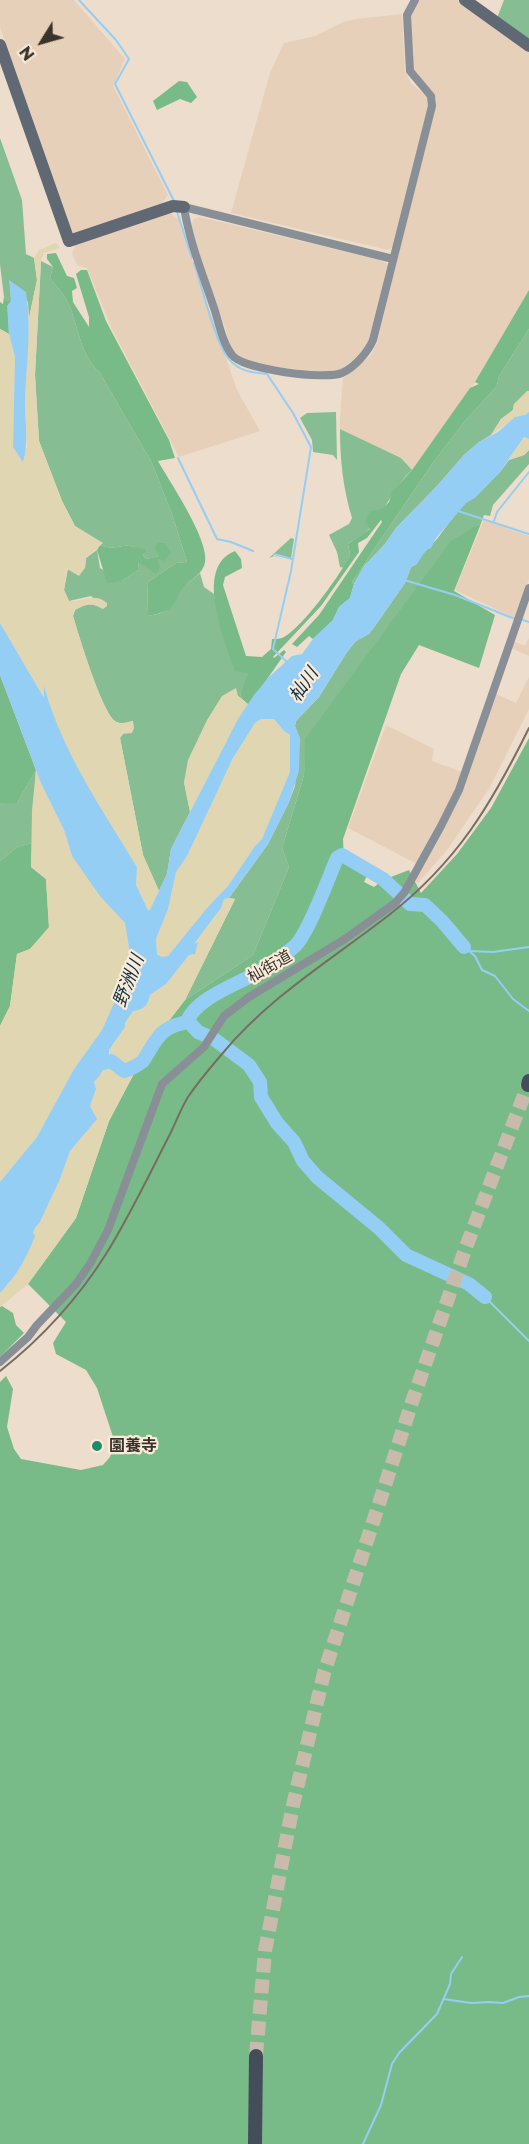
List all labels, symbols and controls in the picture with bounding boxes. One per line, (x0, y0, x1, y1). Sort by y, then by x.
north arrow (12, 12, 72, 72)
text: N (16, 42, 39, 64)
water label: 杣川 (285, 664, 323, 706)
street label: 杣街道 (244, 947, 296, 987)
water label: 野洲川 (109, 952, 149, 1010)
place label: 園養寺 (109, 1436, 157, 1456)
marker: 園養寺 (90, 1439, 104, 1453)

